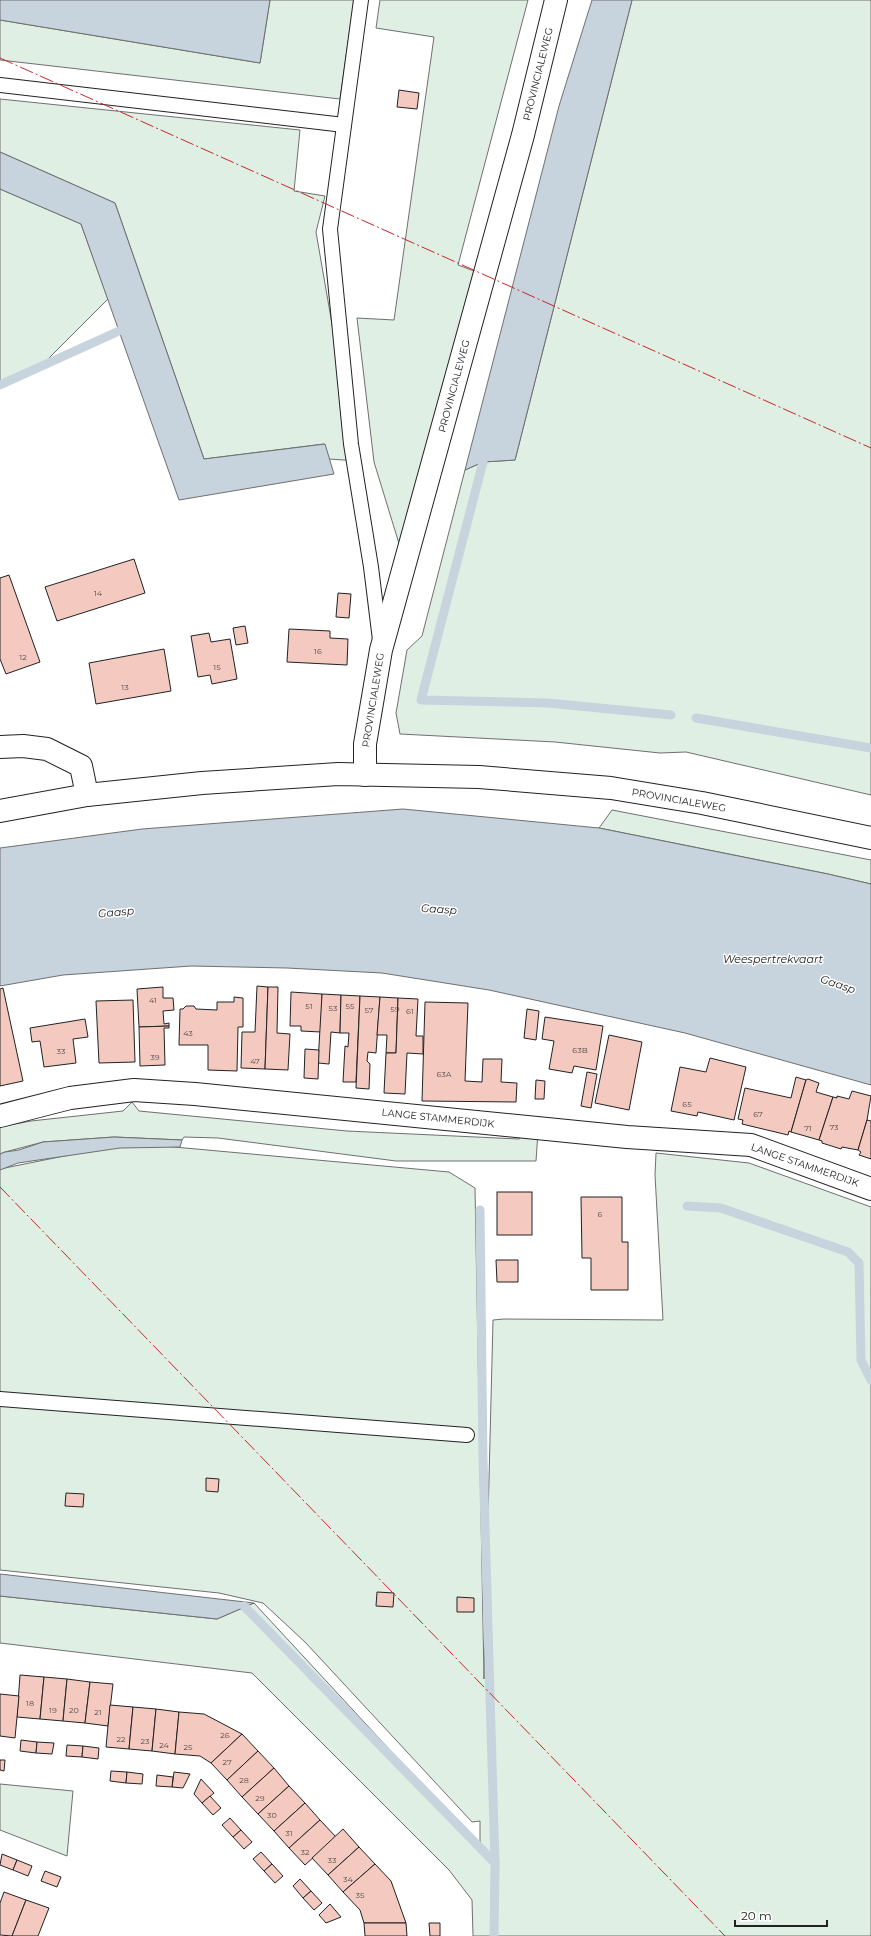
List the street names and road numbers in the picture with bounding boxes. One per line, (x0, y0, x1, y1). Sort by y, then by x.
street label: PROVINCIALEWEG (520, 26, 556, 122)
street label: PROVINCIALEWEG (435, 338, 473, 434)
street label: PROVINCIALEWEG (359, 652, 387, 748)
street label: PROVINCIALEWEG (631, 785, 727, 815)
street label: LANGE STAMMERDIJK (381, 1106, 496, 1130)
street label: LANGE STAMMERDIJK (749, 1140, 861, 1190)

